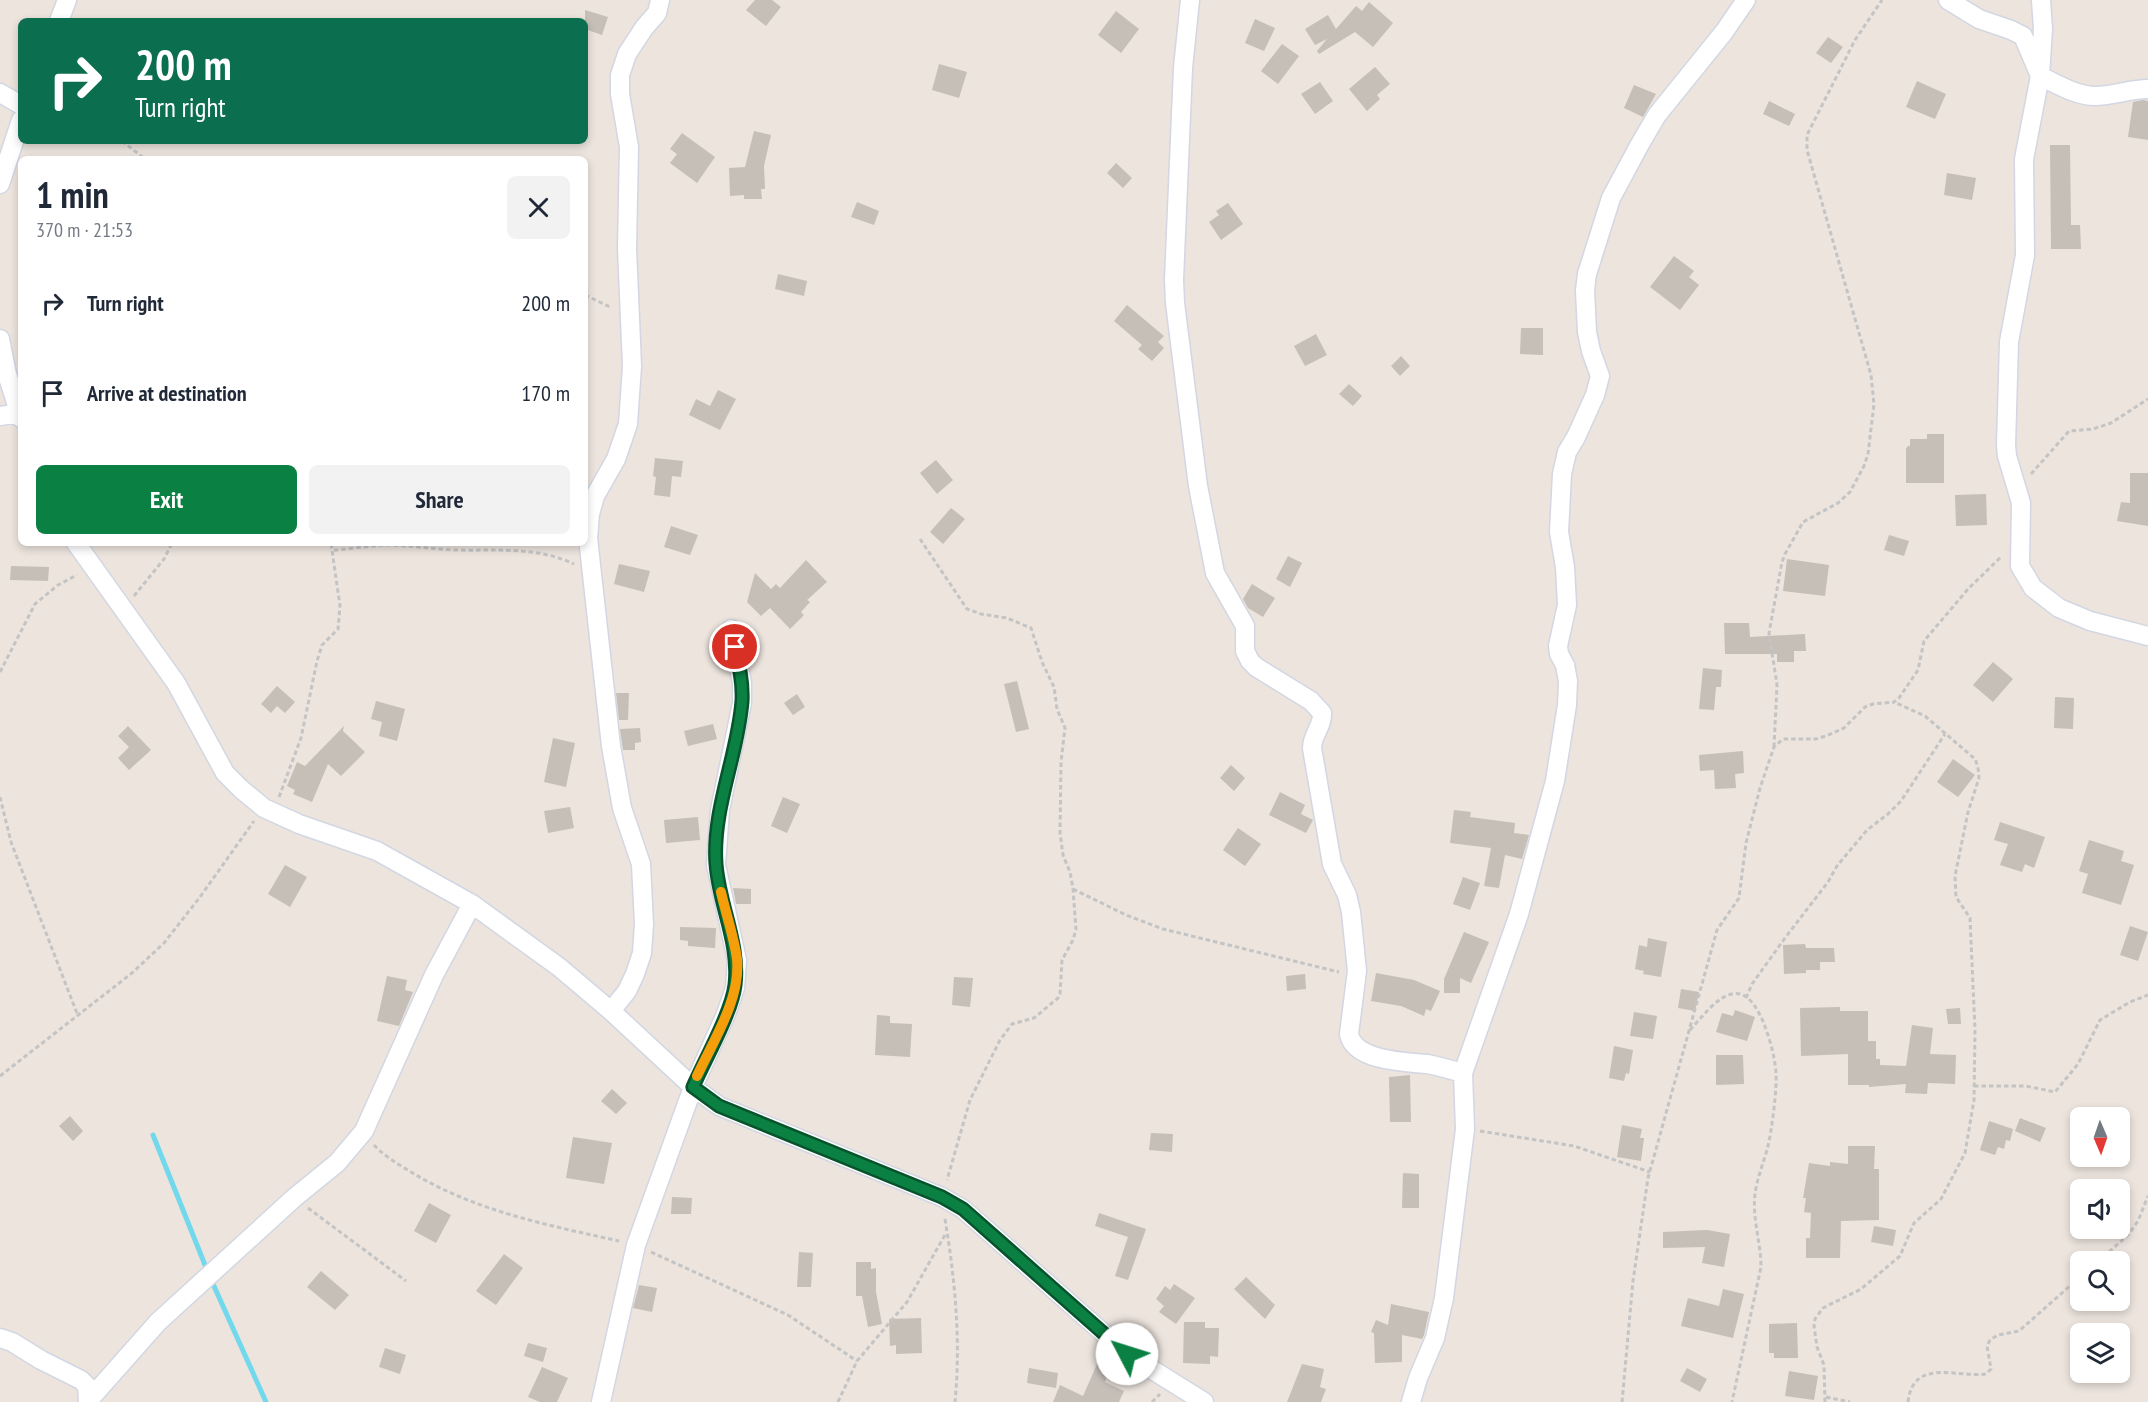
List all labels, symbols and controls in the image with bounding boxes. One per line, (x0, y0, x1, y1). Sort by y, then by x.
text: 200 m (135, 37, 232, 92)
icon: right (36, 42, 114, 120)
text: Turn right (135, 90, 226, 124)
text: 1 min (36, 171, 109, 218)
button: close (507, 176, 570, 239)
text: 370 m · 21:53 (36, 217, 133, 243)
icon: right (36, 287, 69, 320)
text: Turn right (87, 289, 164, 317)
text: 200 m (521, 289, 570, 317)
icon: arrive (36, 377, 69, 410)
text: Arrive at destination (87, 379, 247, 407)
text: 170 m (521, 379, 570, 407)
button: Exit (36, 465, 297, 534)
button: Share (309, 465, 570, 534)
pin (709, 621, 760, 672)
icon: arrive (718, 630, 751, 663)
north arrow (2070, 1107, 2130, 1167)
map controls (2070, 1107, 2130, 1383)
button: sound (2070, 1179, 2130, 1239)
button: search (2070, 1251, 2130, 1311)
position arrow (1095, 1322, 1159, 1386)
button: layers (2070, 1323, 2130, 1383)

